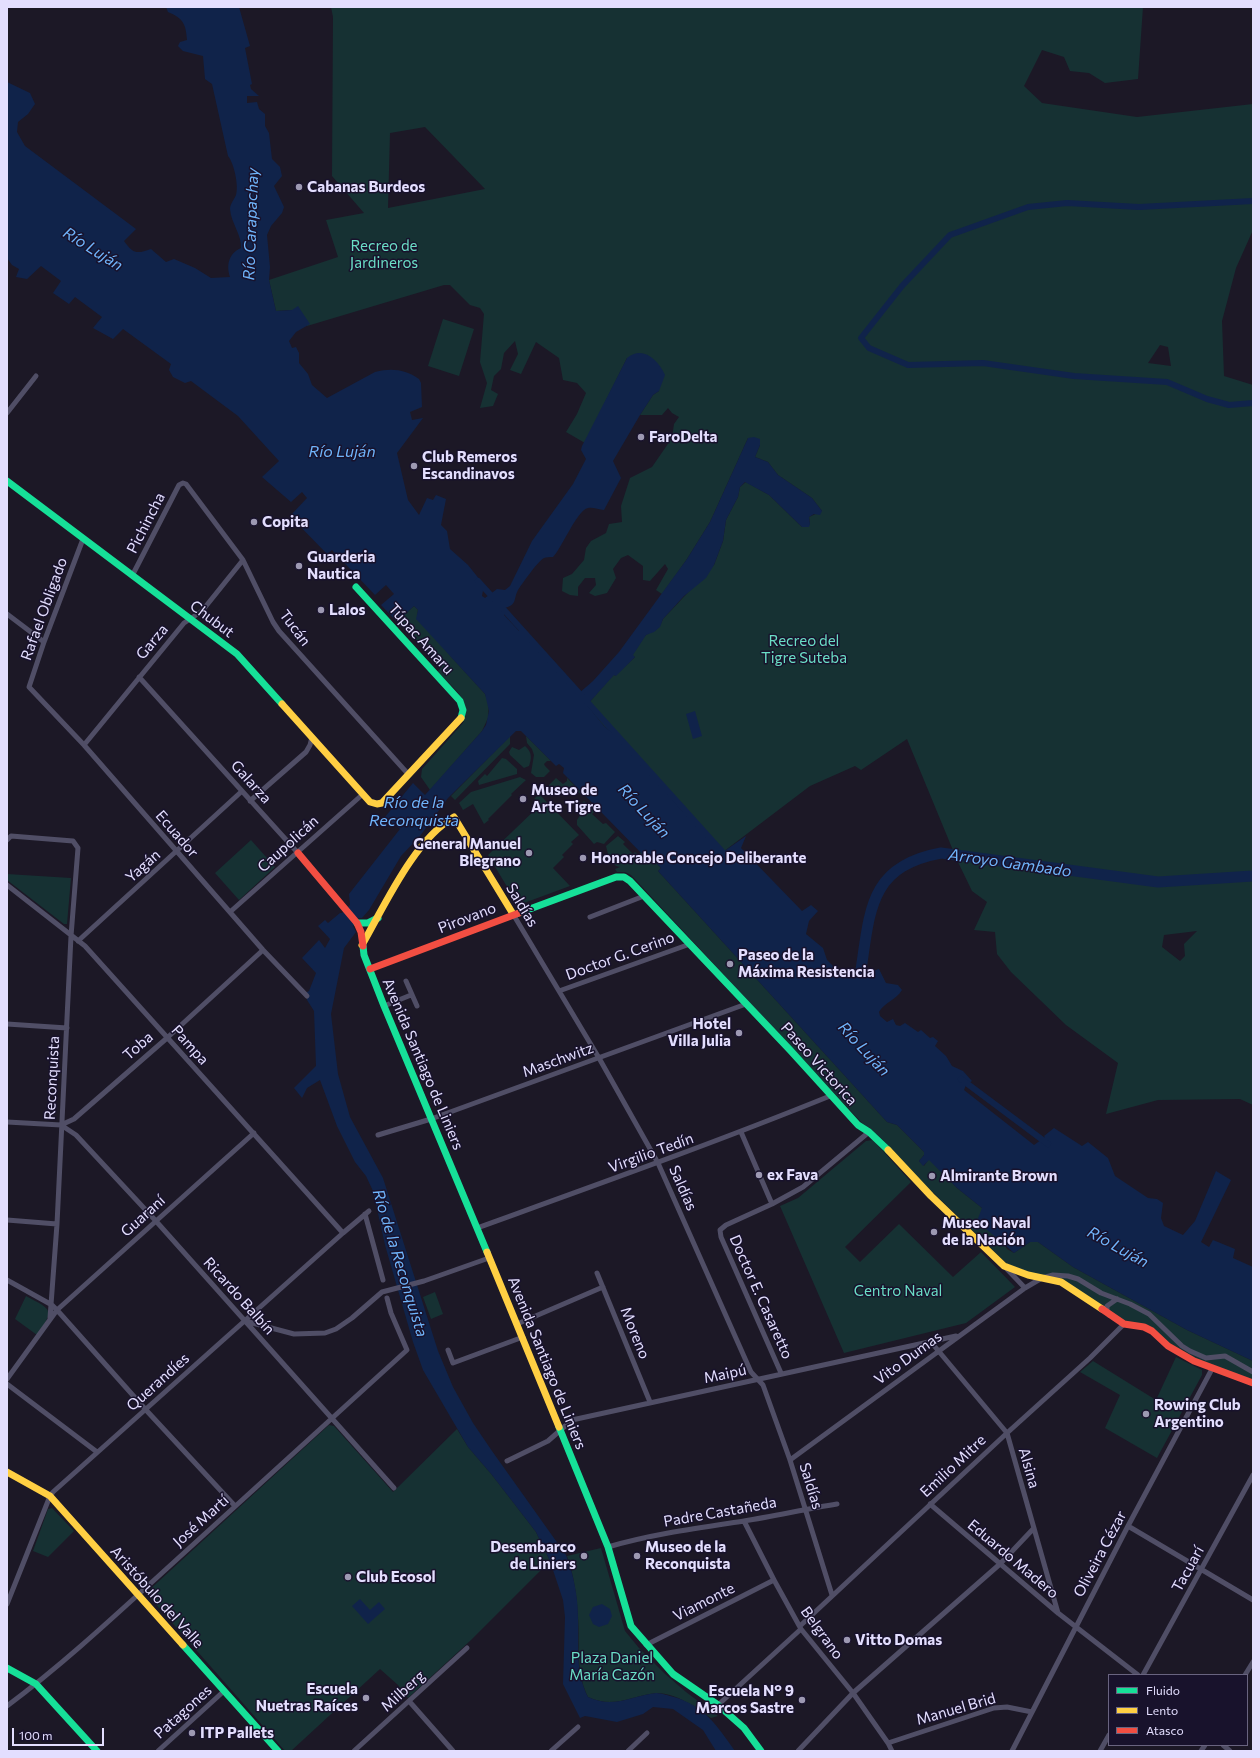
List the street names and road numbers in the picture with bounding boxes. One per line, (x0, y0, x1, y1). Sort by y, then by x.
street label: Pichincha (123, 490, 169, 556)
street label: Rafael Obligado (17, 555, 71, 663)
street label: Chubut (186, 597, 238, 641)
street label: Túpac Amaru (384, 600, 458, 678)
street label: Tucán (276, 606, 314, 650)
street label: Garza (132, 621, 172, 663)
street label: Galarza (227, 757, 275, 807)
street label: Ecuador (152, 807, 202, 861)
street label: Caupolicán (254, 812, 322, 876)
street label: Yagán (122, 846, 164, 886)
street label: Saldías (502, 880, 542, 930)
street label: Pirovano (435, 899, 499, 937)
street label: Doctor G. Cerino (563, 928, 677, 984)
street label: Avenida Santiago de Liniers (379, 975, 467, 1153)
street label: Paseo Victorica (777, 1019, 861, 1109)
street label: Pampa (168, 1021, 212, 1069)
street label: Toba (119, 1028, 157, 1064)
street label: Reconquista (41, 1035, 63, 1121)
street label: Maschwitz (520, 1039, 596, 1081)
street label: Virgilio Tedín (606, 1129, 696, 1177)
street label: Saldías (665, 1163, 701, 1213)
street label: Guaraní (117, 1191, 169, 1241)
street label: Doctor E. Casaretto (726, 1232, 796, 1362)
street label: Ricardo Balbín (200, 1254, 278, 1338)
street label: Avenida Santiago de Liniers (504, 1274, 590, 1452)
street label: Moreno (616, 1304, 654, 1362)
street label: Vito Dumas (871, 1327, 945, 1389)
street label: Querandíes (123, 1349, 193, 1415)
street label: Maipú (702, 1361, 748, 1387)
street label: Emilio Mitre (916, 1431, 990, 1501)
street label: Alsina (1015, 1446, 1043, 1490)
street label: Saldías (795, 1461, 827, 1511)
street label: José Martí (169, 1491, 233, 1551)
street label: Padre Castañeda (662, 1493, 778, 1531)
street label: Oliveira Cézar (1070, 1508, 1130, 1600)
street label: Eduardo Madero (964, 1516, 1062, 1602)
street label: Aristóbulo del Valle (106, 1542, 208, 1652)
street label: Tacuarí (1168, 1543, 1208, 1595)
street label: Viamonte (670, 1579, 738, 1625)
street label: Belgrano (797, 1603, 847, 1663)
street label: Milberg (377, 1667, 429, 1715)
street label: Patagones (150, 1681, 216, 1743)
street label: Manuel Brid (914, 1689, 998, 1729)

